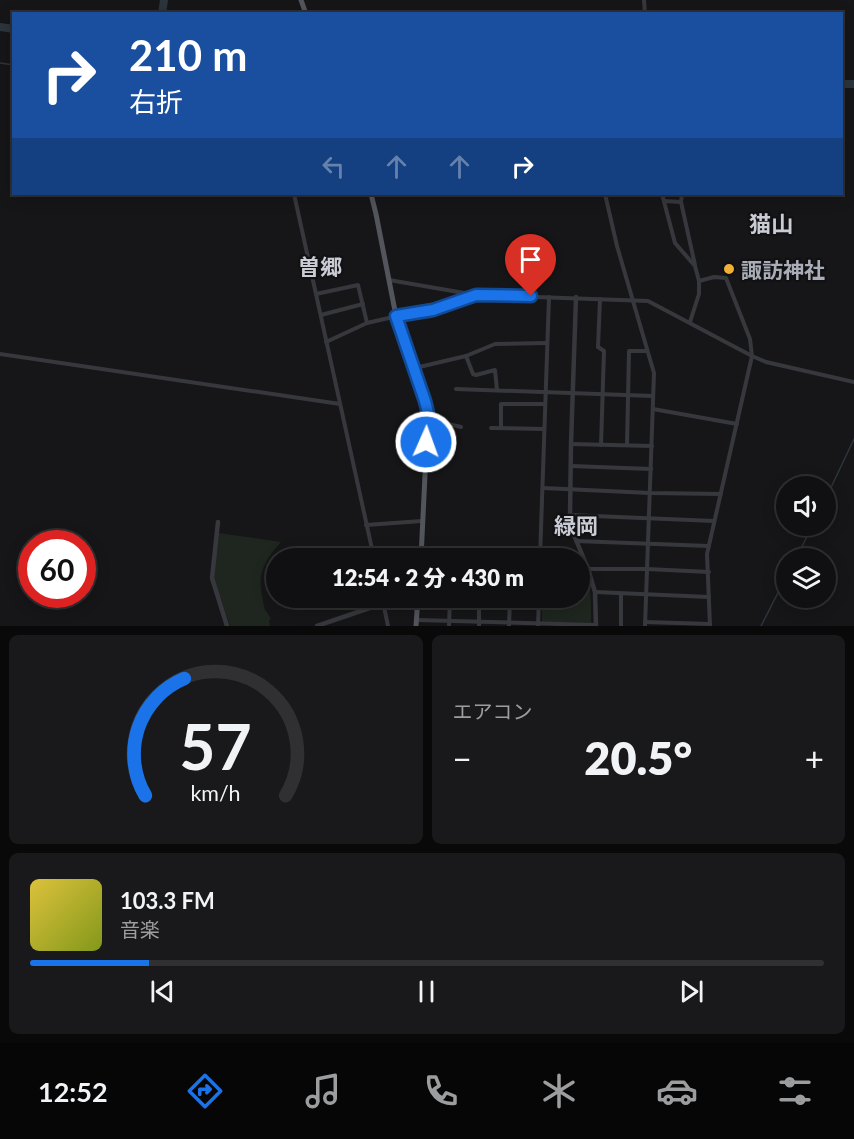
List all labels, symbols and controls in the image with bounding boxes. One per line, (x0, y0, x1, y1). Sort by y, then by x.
text: 210 m (129, 30, 247, 80)
icon: right (30, 36, 108, 114)
text: 右折 (129, 85, 183, 118)
icon: left (317, 150, 350, 183)
icon: ahead (380, 150, 413, 183)
icon: ahead (443, 150, 476, 183)
icon: right (506, 150, 539, 183)
district label: 猫山 (749, 210, 793, 237)
pin (505, 234, 556, 296)
icon: arrive (514, 243, 547, 276)
district label: 曽郷 (298, 253, 342, 280)
place label: 諏訪神社 (741, 257, 825, 282)
marker: 諏訪神社 (722, 262, 736, 276)
position arrow (394, 410, 458, 474)
map controls (776, 476, 836, 608)
button: sound (776, 476, 836, 536)
district label: 緑岡 (554, 512, 598, 539)
speed limit sign: 60 (18, 530, 96, 608)
button: layers (776, 548, 836, 608)
text: 12:54 · 2 分 · 430 m (332, 564, 524, 591)
text: エアコン (453, 699, 533, 723)
text: 57 (180, 708, 252, 783)
text: 20.5° (584, 731, 692, 785)
text: − (453, 738, 472, 778)
text: + (805, 738, 824, 778)
text: km/h (191, 781, 241, 807)
text: 103.3 FM (120, 887, 215, 914)
text: 音楽 (120, 917, 160, 941)
icon: previous (146, 975, 179, 1008)
icon: pause (410, 975, 443, 1008)
icon: next (675, 975, 708, 1008)
icon: directions (184, 1070, 226, 1112)
icon: music (302, 1070, 344, 1112)
icon: phone (420, 1070, 462, 1112)
icon: climate (538, 1070, 580, 1112)
icon: car (656, 1070, 698, 1112)
icon: filters (774, 1070, 816, 1112)
text: 12:52 (38, 1075, 108, 1108)

